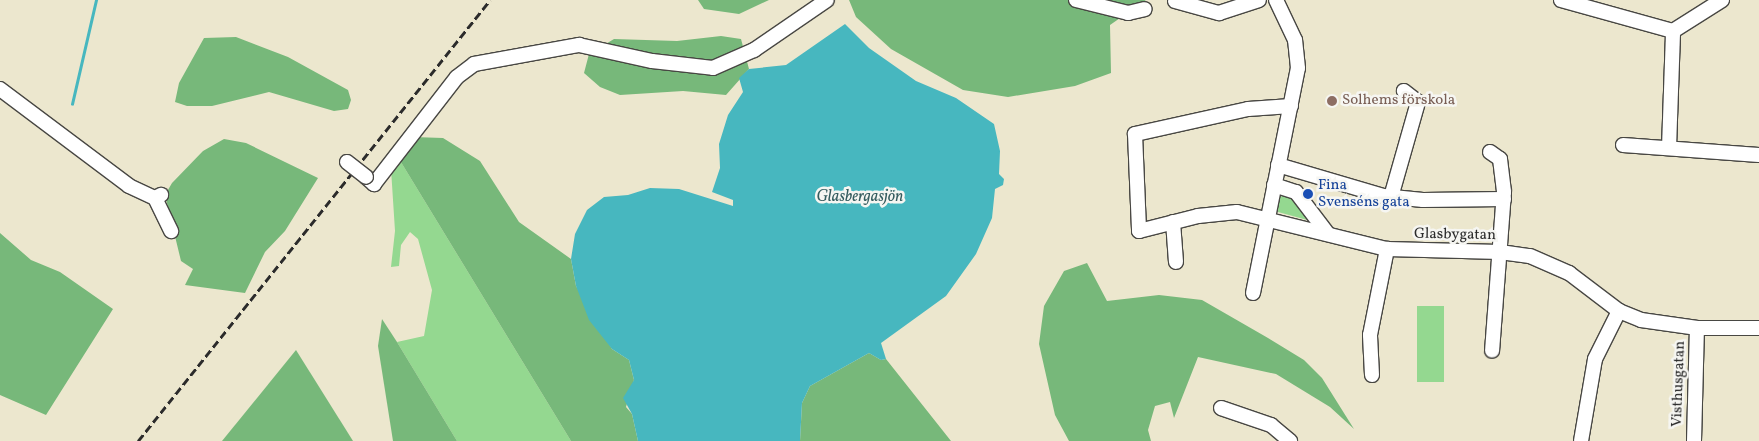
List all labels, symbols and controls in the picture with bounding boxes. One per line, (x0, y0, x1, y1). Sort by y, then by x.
place label: Solhems förskola (1342, 92, 1455, 110)
marker: Solhems förskola (1326, 95, 1338, 107)
place label: Fina Svenséns gata (1318, 176, 1410, 211)
water label: Glasbergasjön (817, 187, 903, 207)
marker: Fina Svenséns gata (1302, 188, 1314, 200)
street label: Glasbygatan (1414, 225, 1496, 245)
street label: Visthusgatan (1669, 341, 1689, 427)

